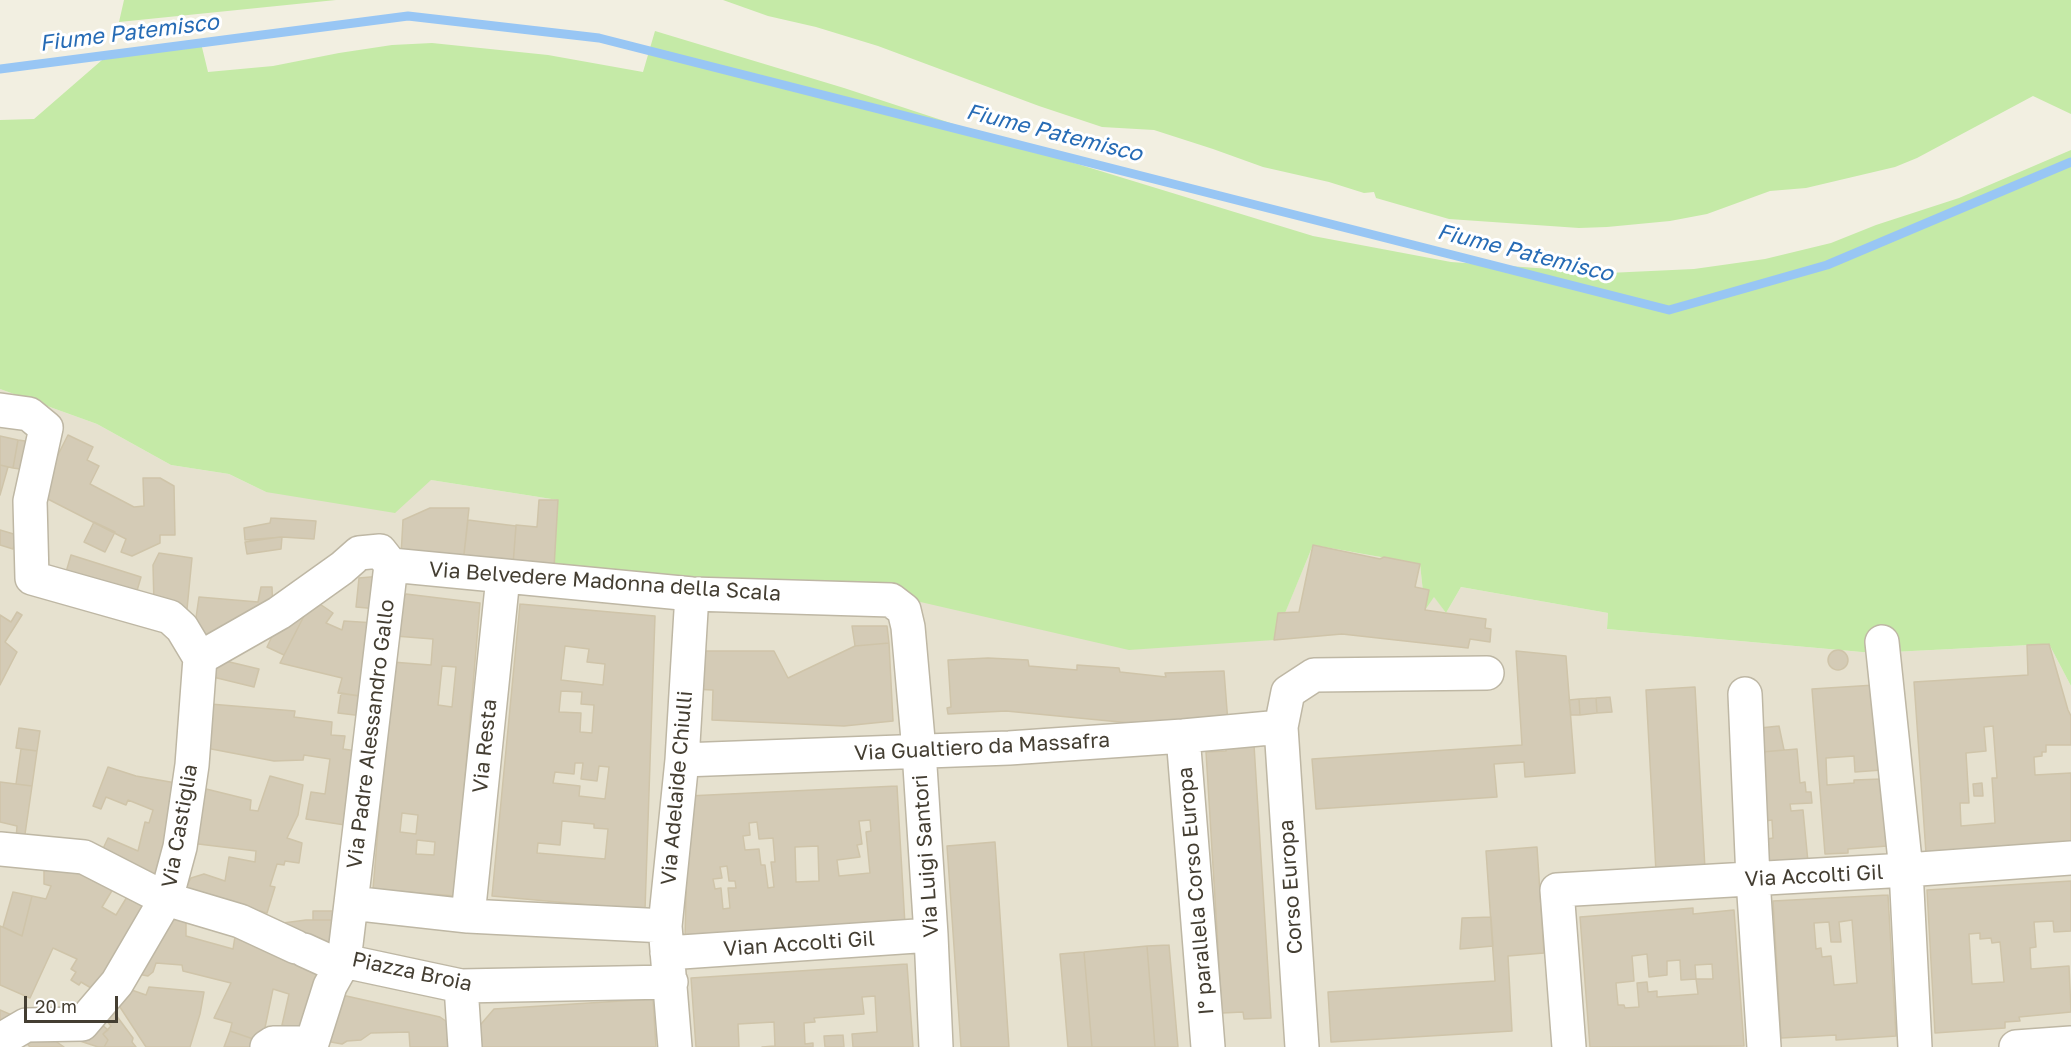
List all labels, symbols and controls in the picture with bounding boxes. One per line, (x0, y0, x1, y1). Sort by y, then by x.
water label: Fiume Patemisco (38, 9, 220, 57)
water label: Fiume Patemisco (963, 98, 1145, 168)
water label: Fiume Patemisco (1434, 218, 1616, 288)
street label: Via Belvedere Madonna della Scala (428, 557, 782, 607)
street label: Via Padre Alessandro Gallo (342, 598, 400, 870)
street label: Via Adelaide Chiulli (656, 690, 698, 886)
street label: Via Resta (468, 698, 502, 794)
street label: Via Gualtiero da Massafra (853, 728, 1111, 766)
street label: Via Castiglia (157, 762, 203, 890)
street label: I° parallela Corso Europa (1173, 766, 1219, 1016)
street label: Via Luigi Santori (908, 774, 944, 938)
street label: Corso Europa (1274, 819, 1308, 955)
street label: Via Accolti Gil (1744, 860, 1884, 892)
street label: Vian Accolti Gil (722, 926, 876, 962)
street label: Piazza Broia (350, 947, 474, 997)
scale bar (27, 984, 122, 1022)
text: 20 m (35, 995, 77, 1017)

